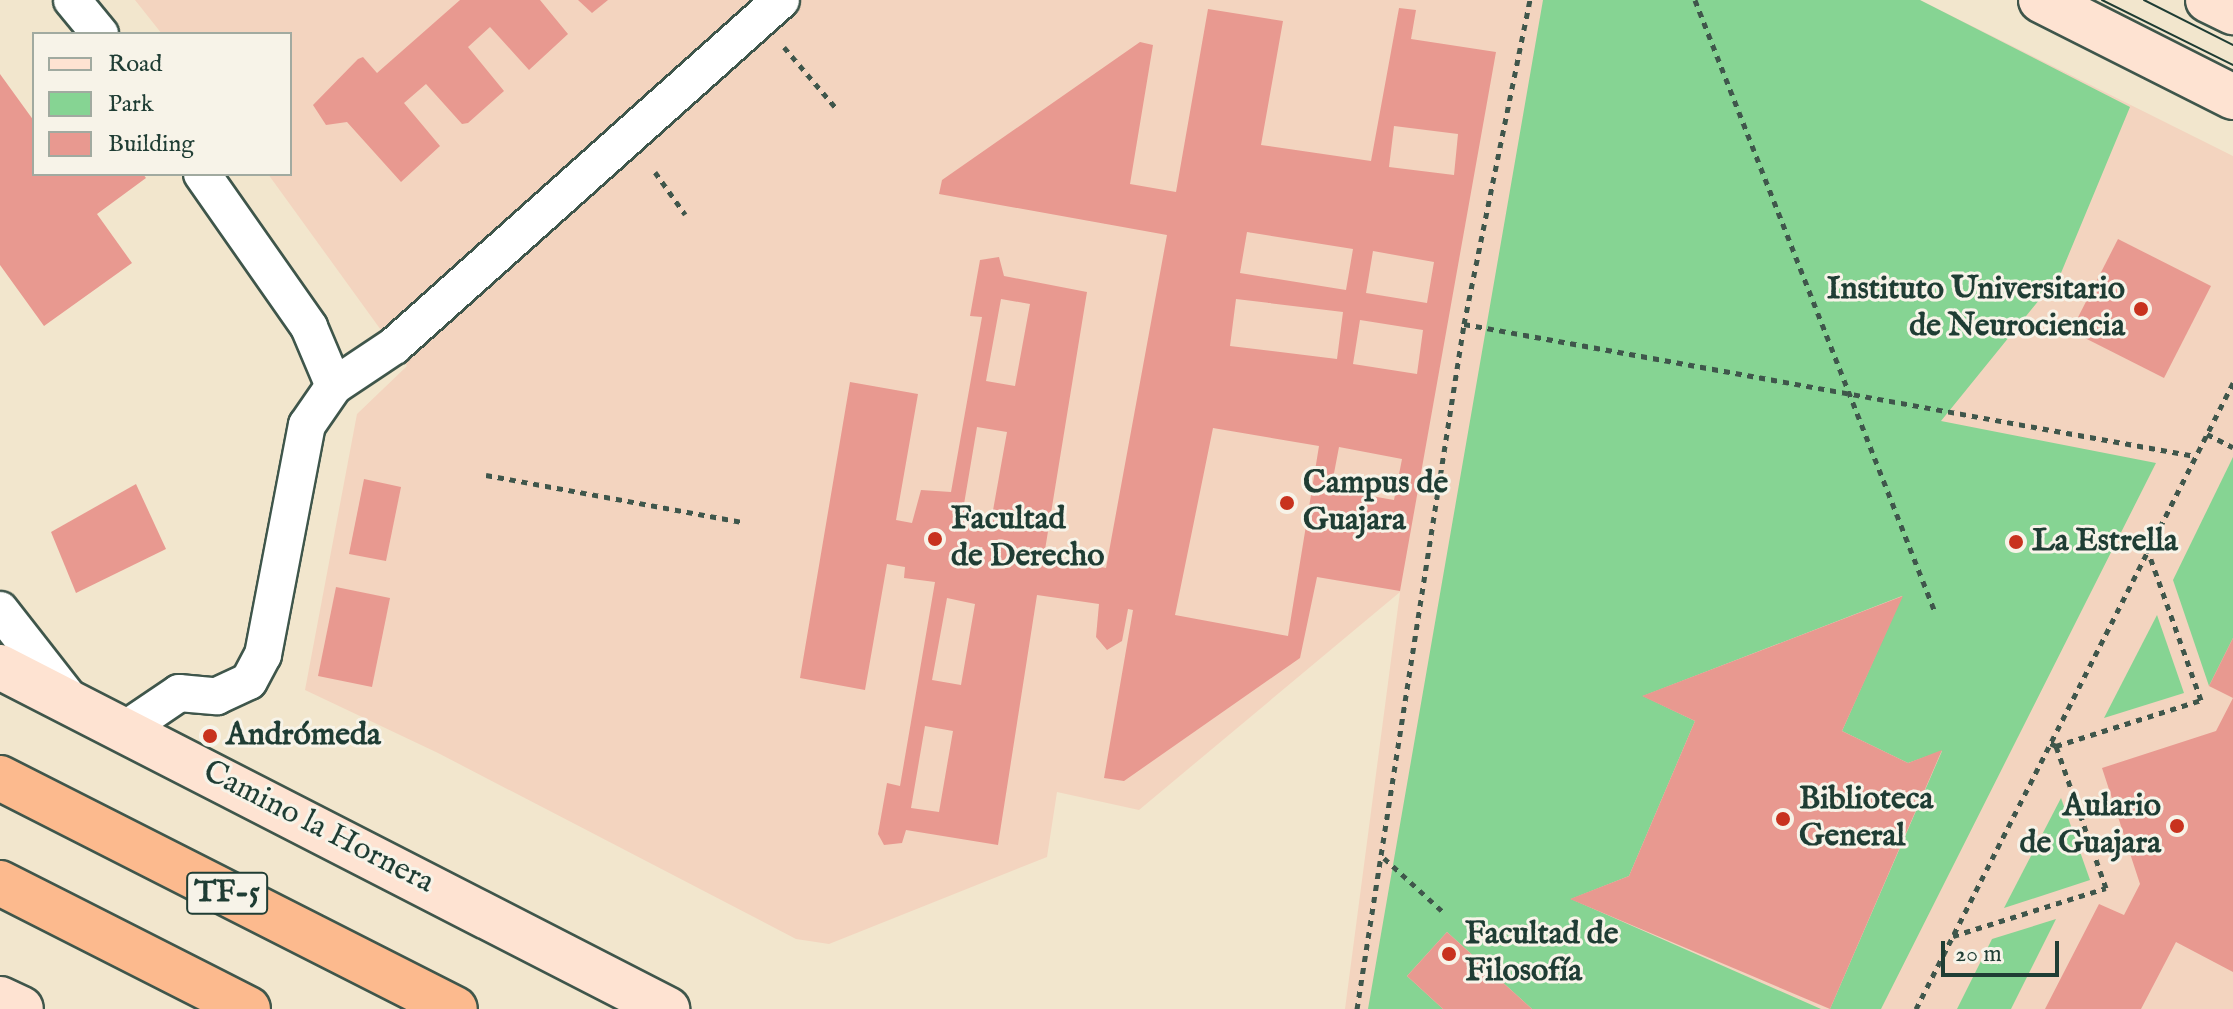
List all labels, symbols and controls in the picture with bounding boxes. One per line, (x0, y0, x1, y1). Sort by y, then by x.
legend (32, 32, 292, 176)
text: Road (108, 49, 162, 80)
text: Park (108, 89, 154, 120)
text: Building (108, 129, 194, 160)
place label: Instituto Universitario de Neurociencia (1827, 272, 2125, 347)
marker: Instituto Universitario de Neurociencia (2132, 300, 2150, 318)
place label: Campus de Guajara (1303, 466, 1448, 541)
marker: Campus de Guajara (1278, 494, 1296, 512)
place label: Facultad de Derecho (951, 502, 1104, 577)
place label: La Estrella (2032, 523, 2178, 561)
marker: Facultad de Derecho (926, 530, 944, 548)
marker: La Estrella (2007, 533, 2025, 551)
place label: Andrómeda (226, 717, 381, 755)
marker: Andrómeda (201, 727, 219, 745)
street label: Camino la Hornera (196, 753, 440, 903)
place label: Biblioteca General (1799, 782, 1933, 857)
place label: Aulario de Guajara (2019, 789, 2161, 864)
marker: Biblioteca General (1774, 810, 1792, 828)
marker: Aulario de Guajara (2168, 817, 2186, 835)
road number: TF-5 (185, 867, 269, 919)
place label: Facultad de Filosofía (1465, 917, 1618, 992)
scale bar (1945, 925, 2063, 975)
text: 20 m (1955, 939, 2002, 970)
marker: Facultad de Filosofía (1440, 945, 1458, 963)

